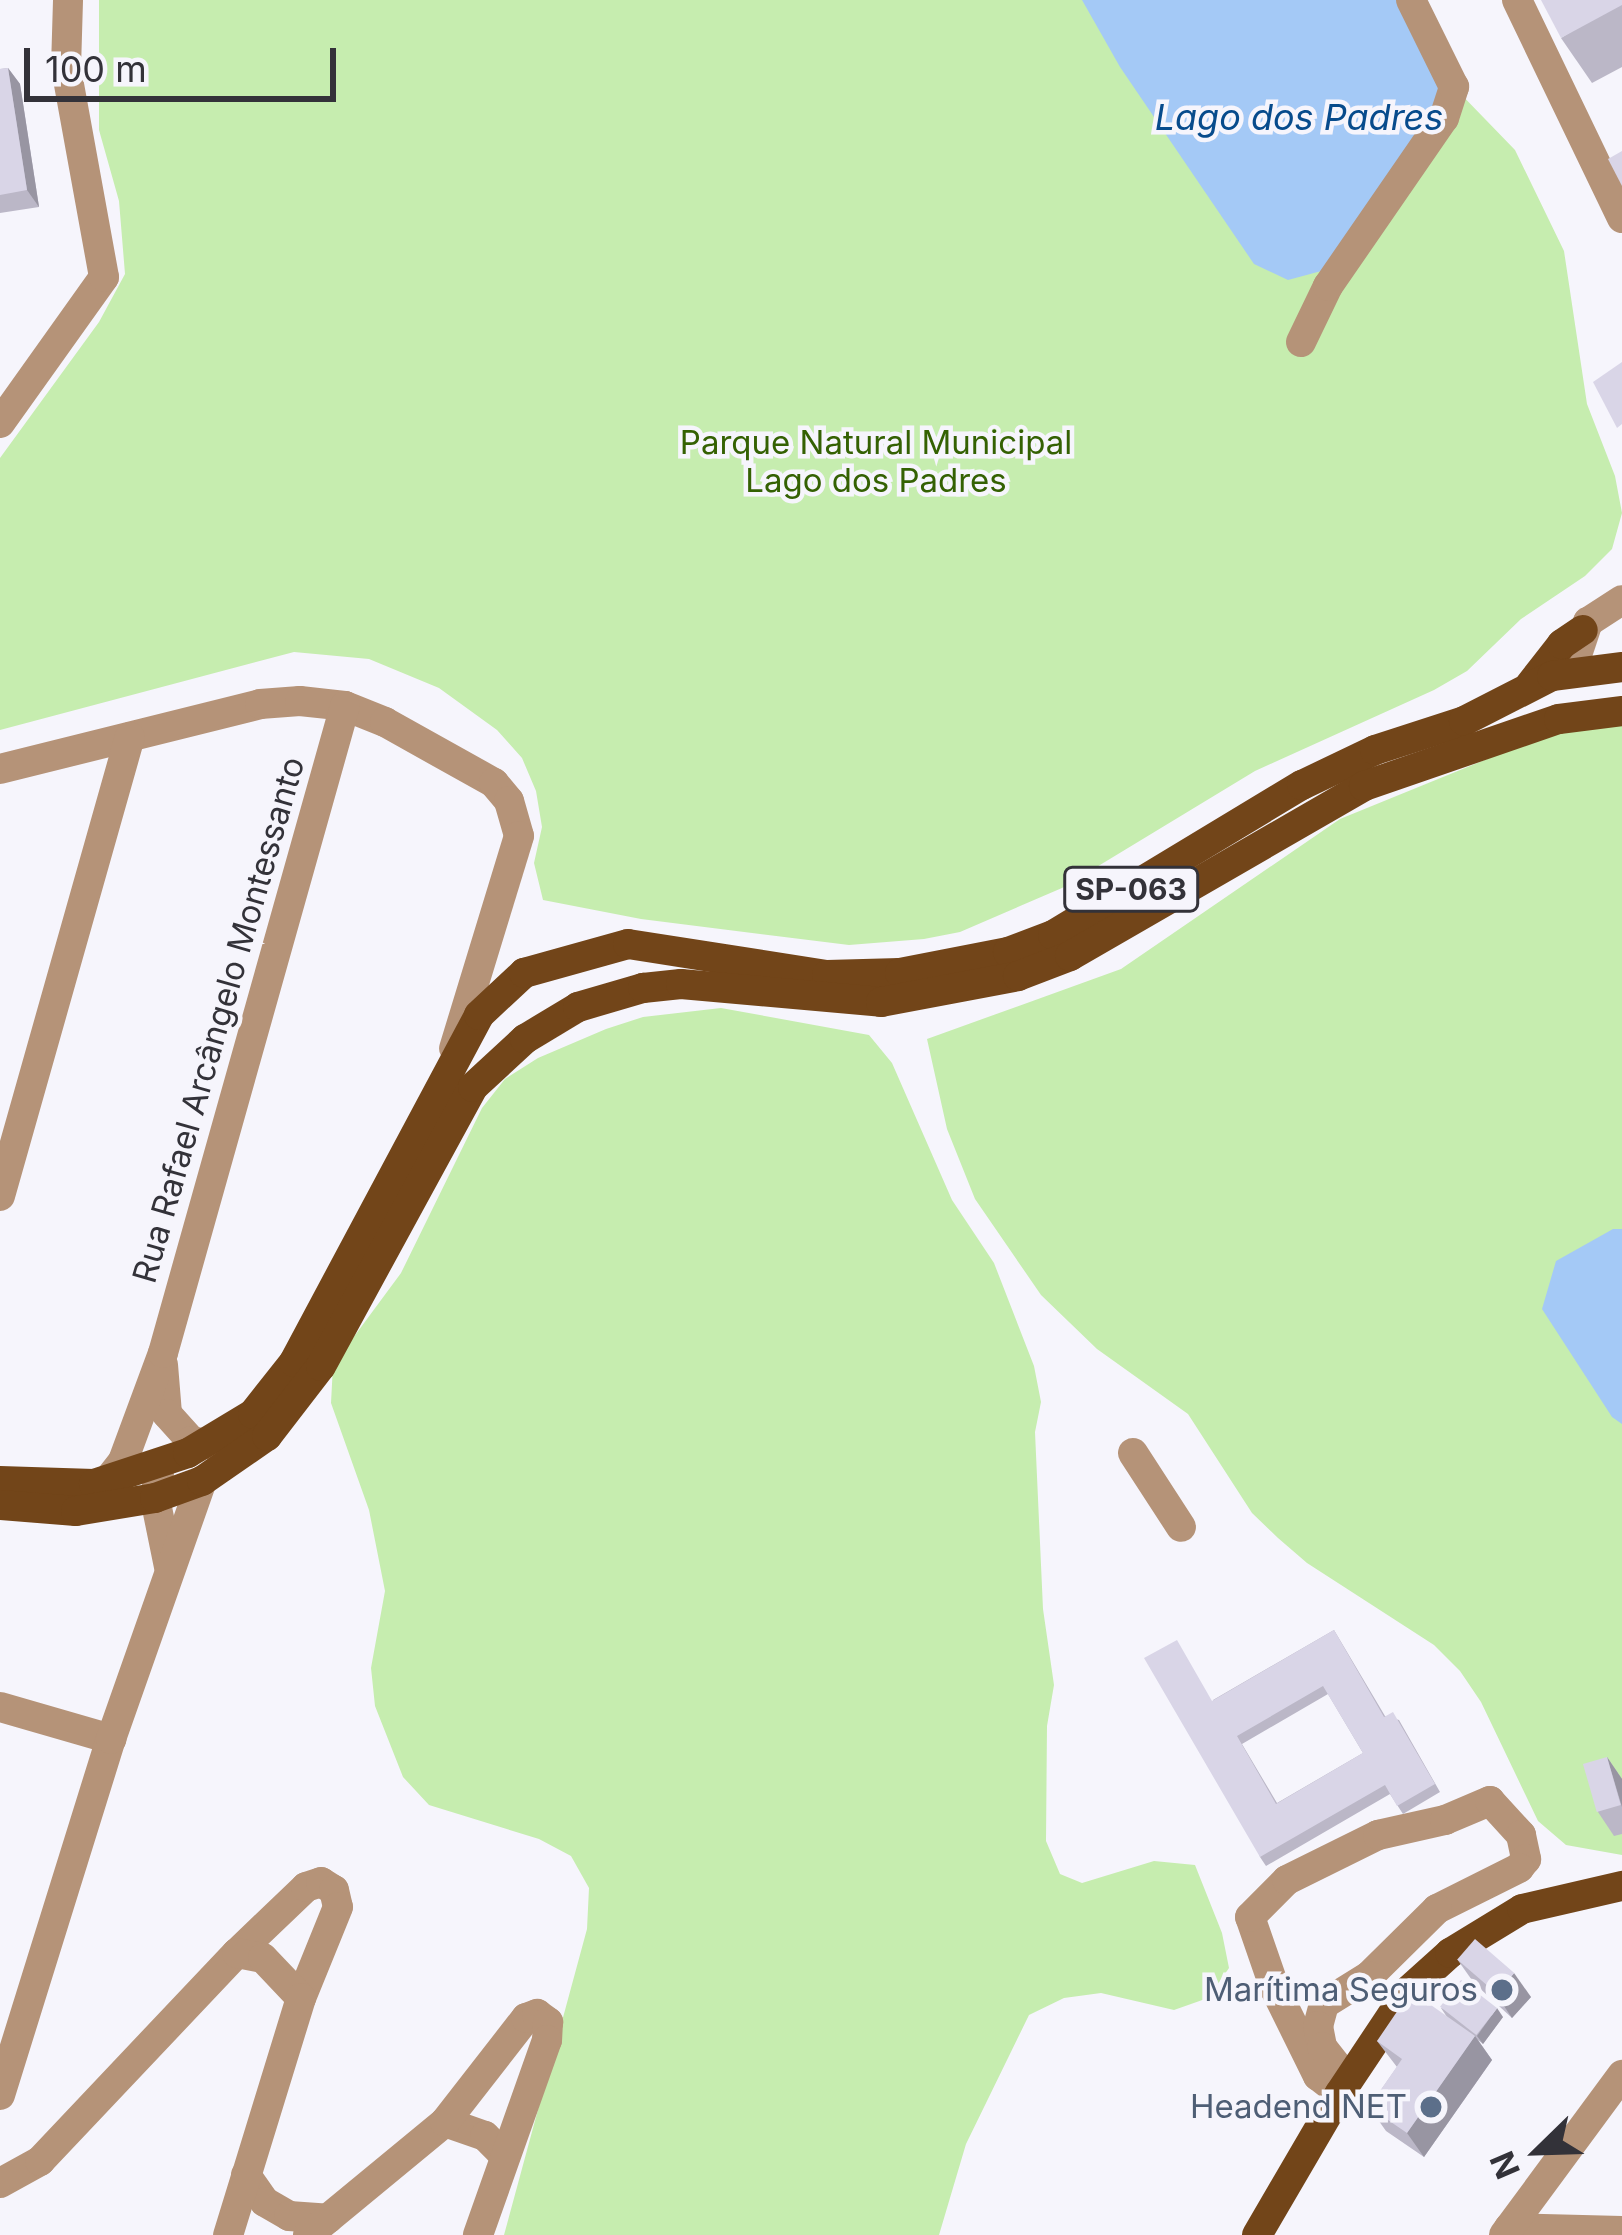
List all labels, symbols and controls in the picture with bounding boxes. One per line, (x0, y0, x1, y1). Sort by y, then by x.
scale bar (30, 24, 342, 98)
text: 100 m (45, 47, 147, 91)
water label: Lago dos Padres (1155, 96, 1443, 140)
park label: Parque Natural Municipal Lago dos Padres (680, 423, 1072, 501)
street label: Rua Rafael Arcângelo Montessanto (125, 752, 313, 1288)
road number: SP-063 (1062, 865, 1200, 913)
place label: Marítima Seguros (1204, 1970, 1478, 2010)
marker: Marítima Seguros (1489, 1977, 1515, 2003)
place label: Headend NET (1190, 2087, 1407, 2127)
north arrow (1478, 2091, 1598, 2211)
marker: Headend NET (1418, 2094, 1444, 2120)
text: N (1482, 2146, 1528, 2184)

